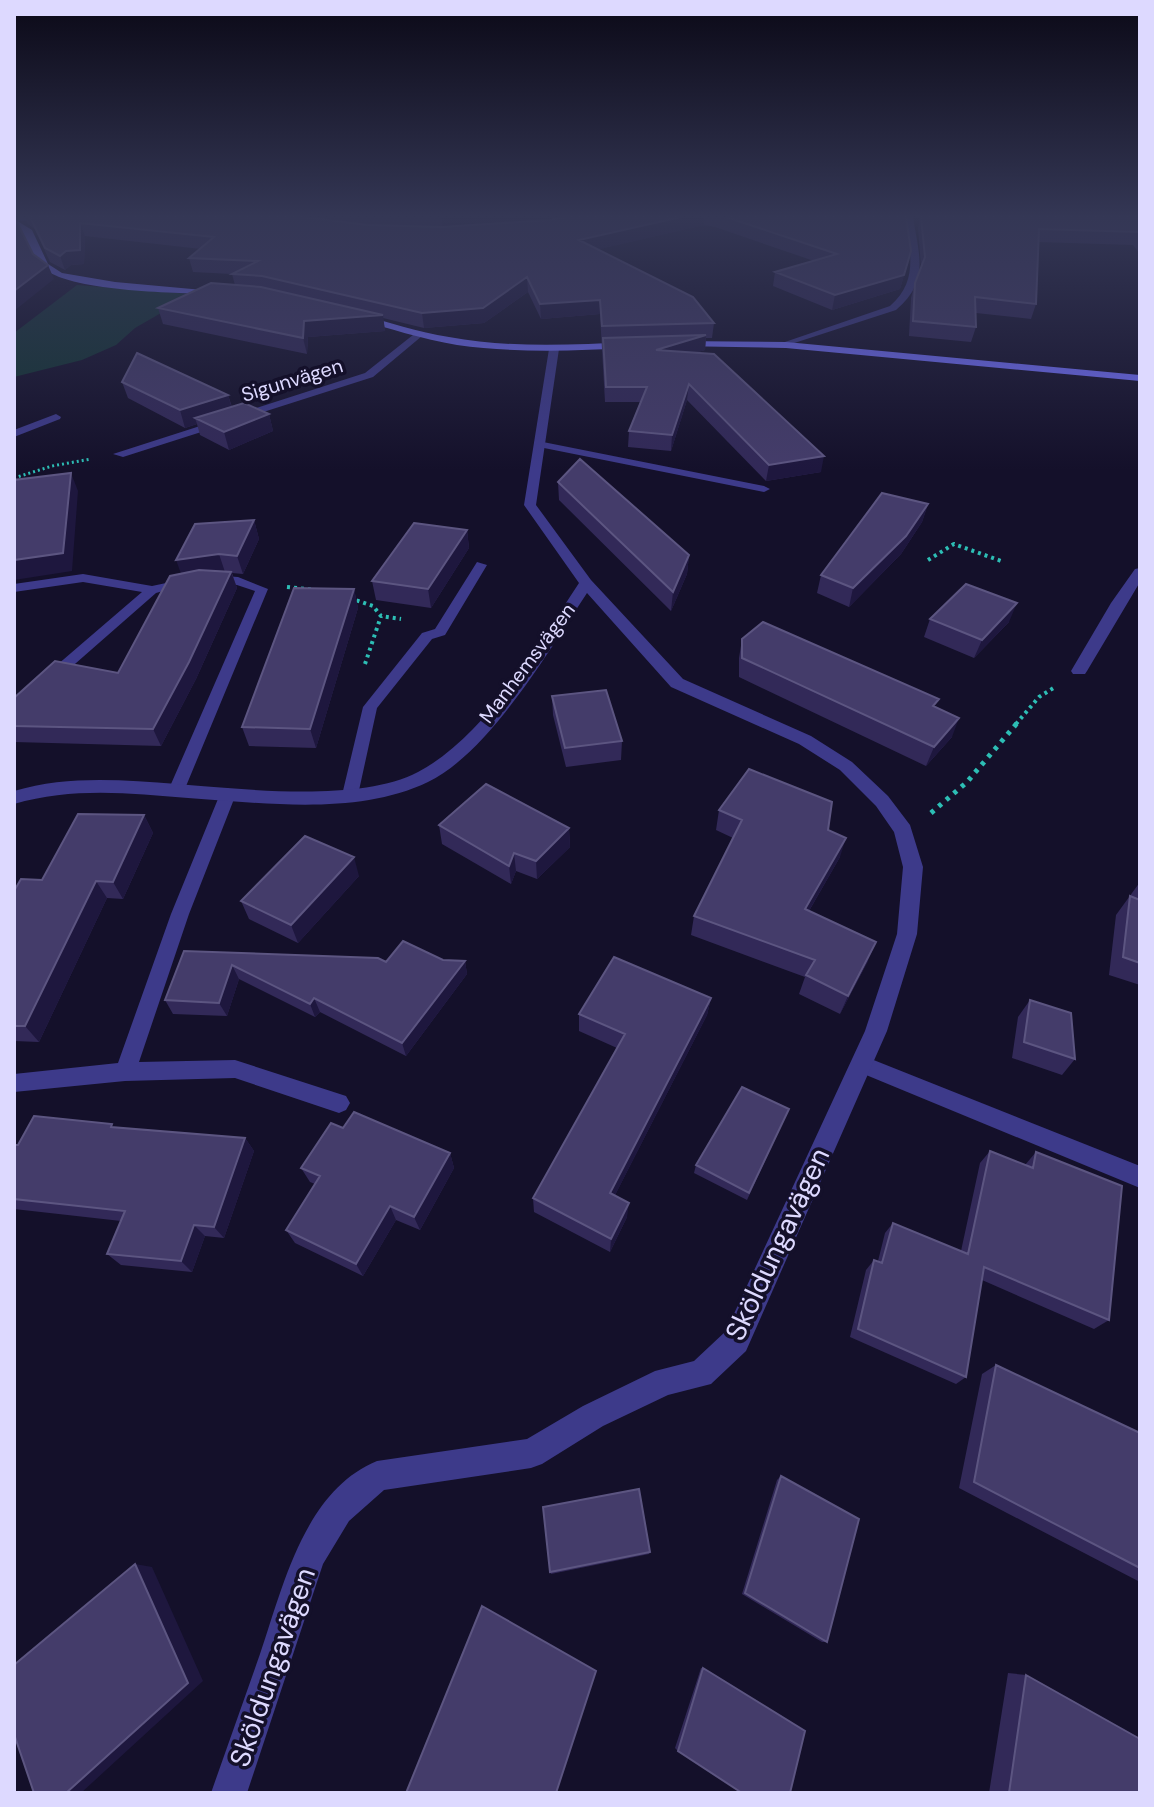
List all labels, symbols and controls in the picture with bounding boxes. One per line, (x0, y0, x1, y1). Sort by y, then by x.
street label: Sigunvägen (238, 352, 346, 408)
street label: Manhemsvägen (473, 598, 581, 728)
street label: Sköldungavägen (717, 1142, 838, 1347)
street label: Sköldungavägen (221, 1563, 324, 1772)

